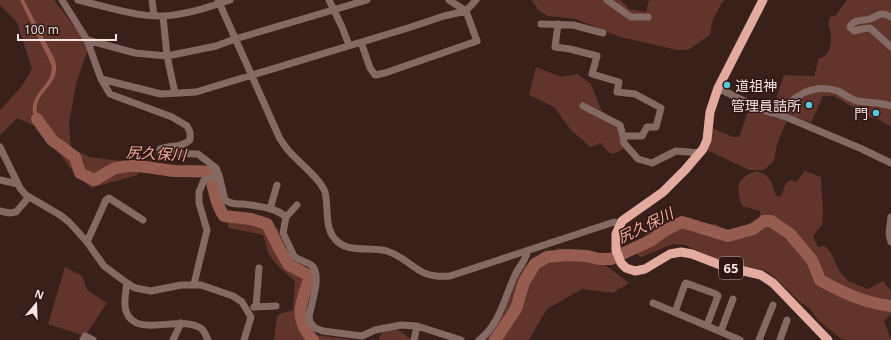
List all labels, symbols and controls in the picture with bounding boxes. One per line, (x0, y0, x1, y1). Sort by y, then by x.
scale bar (18, 16, 116, 42)
text: 100 m (24, 21, 59, 38)
place label: 道祖神 (735, 76, 777, 95)
marker: 道祖神 (722, 80, 732, 90)
place label: 管理員詰所 (731, 96, 801, 115)
marker: 管理員詰所 (804, 100, 814, 110)
place label: 門 (854, 104, 868, 123)
marker: 門 (871, 108, 881, 118)
water label: 尻久保川 (126, 141, 188, 165)
water label: 尻久保川 (614, 202, 678, 247)
road number: 65 (719, 257, 743, 279)
north arrow (16, 284, 56, 324)
text: N (33, 286, 46, 303)

